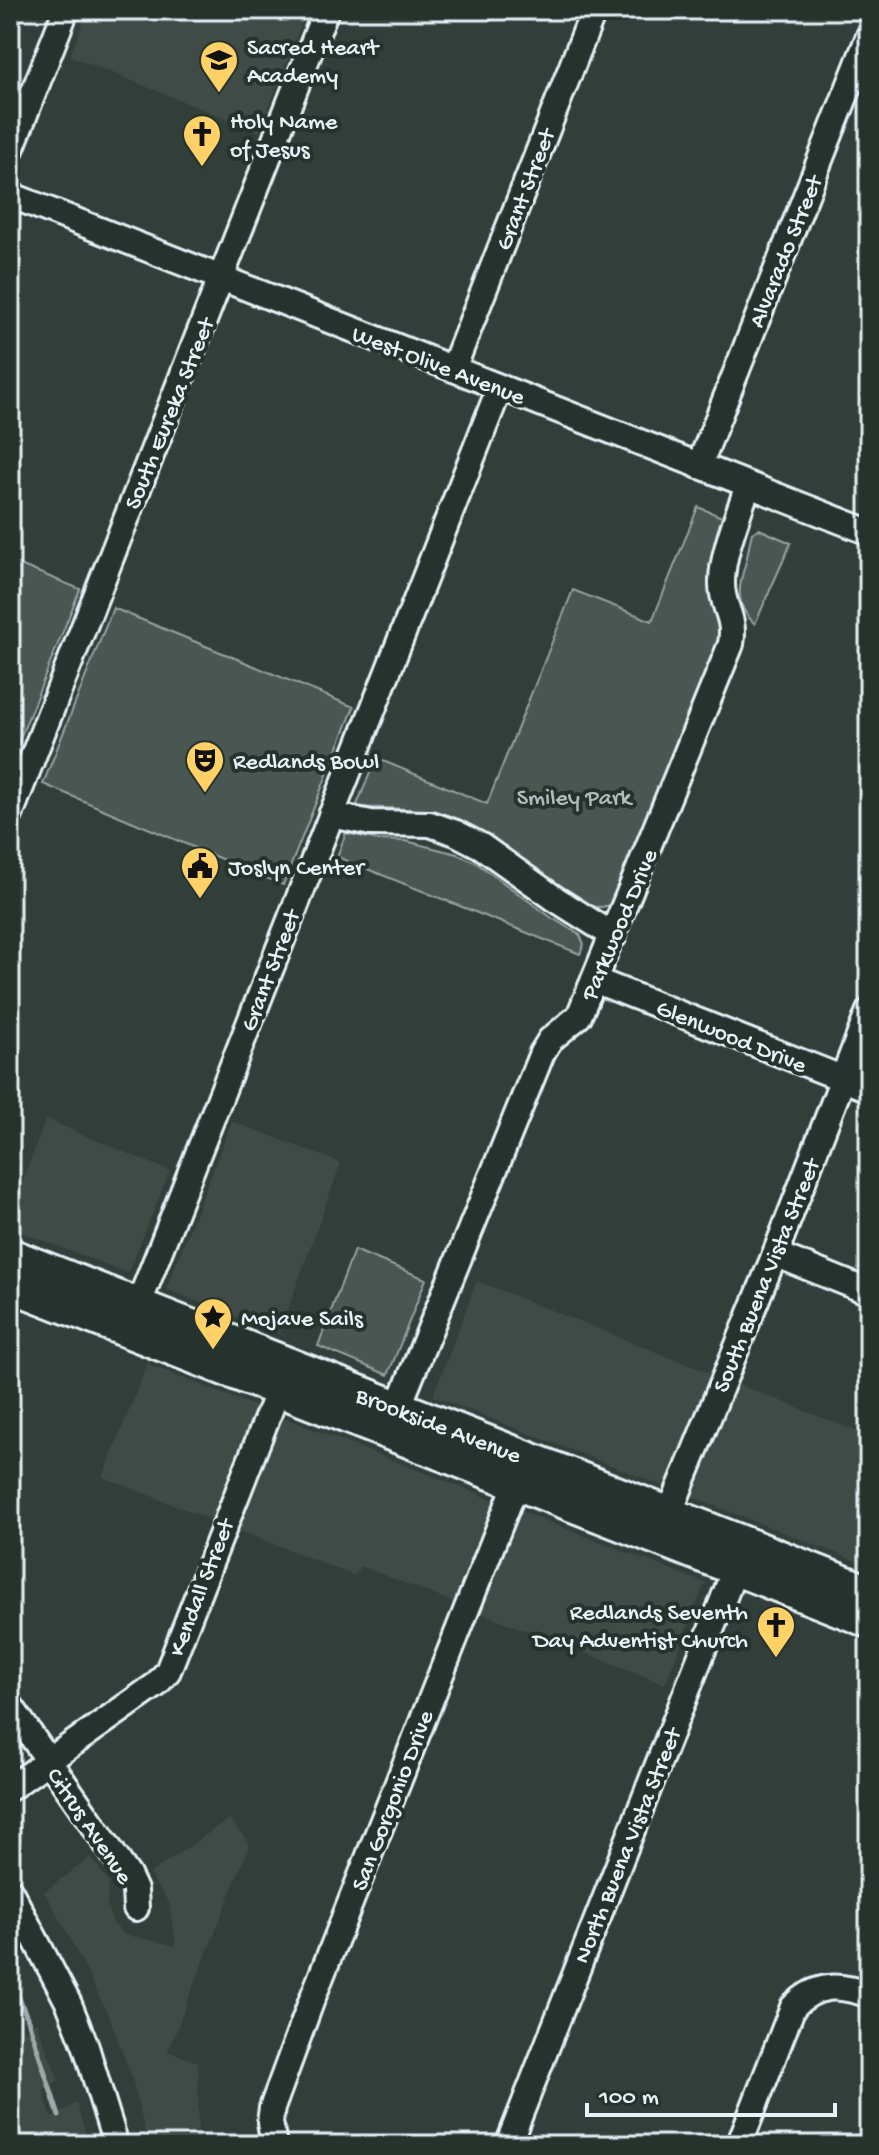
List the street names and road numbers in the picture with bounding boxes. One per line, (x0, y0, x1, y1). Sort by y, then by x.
street label: Grant Street (491, 123, 565, 255)
street label: Alvarado Street (744, 170, 832, 333)
street label: South Eureka Street (120, 312, 224, 514)
street label: West Olive Avenue (347, 321, 529, 414)
street label: Parkwood Drive (576, 845, 666, 1006)
street label: Grant Street (236, 904, 310, 1036)
street label: Glenwood Drive (651, 995, 811, 1082)
street label: South Buena Vista Street (708, 1153, 829, 1398)
street label: Brookside Avenue (350, 1382, 525, 1472)
street label: Kendall Street (164, 1513, 244, 1661)
street label: San Gorgonio Drive (347, 1706, 442, 1896)
street label: North Buena Vista Street (569, 1722, 691, 1968)
street label: Citrus Avenue (38, 1763, 138, 1891)

